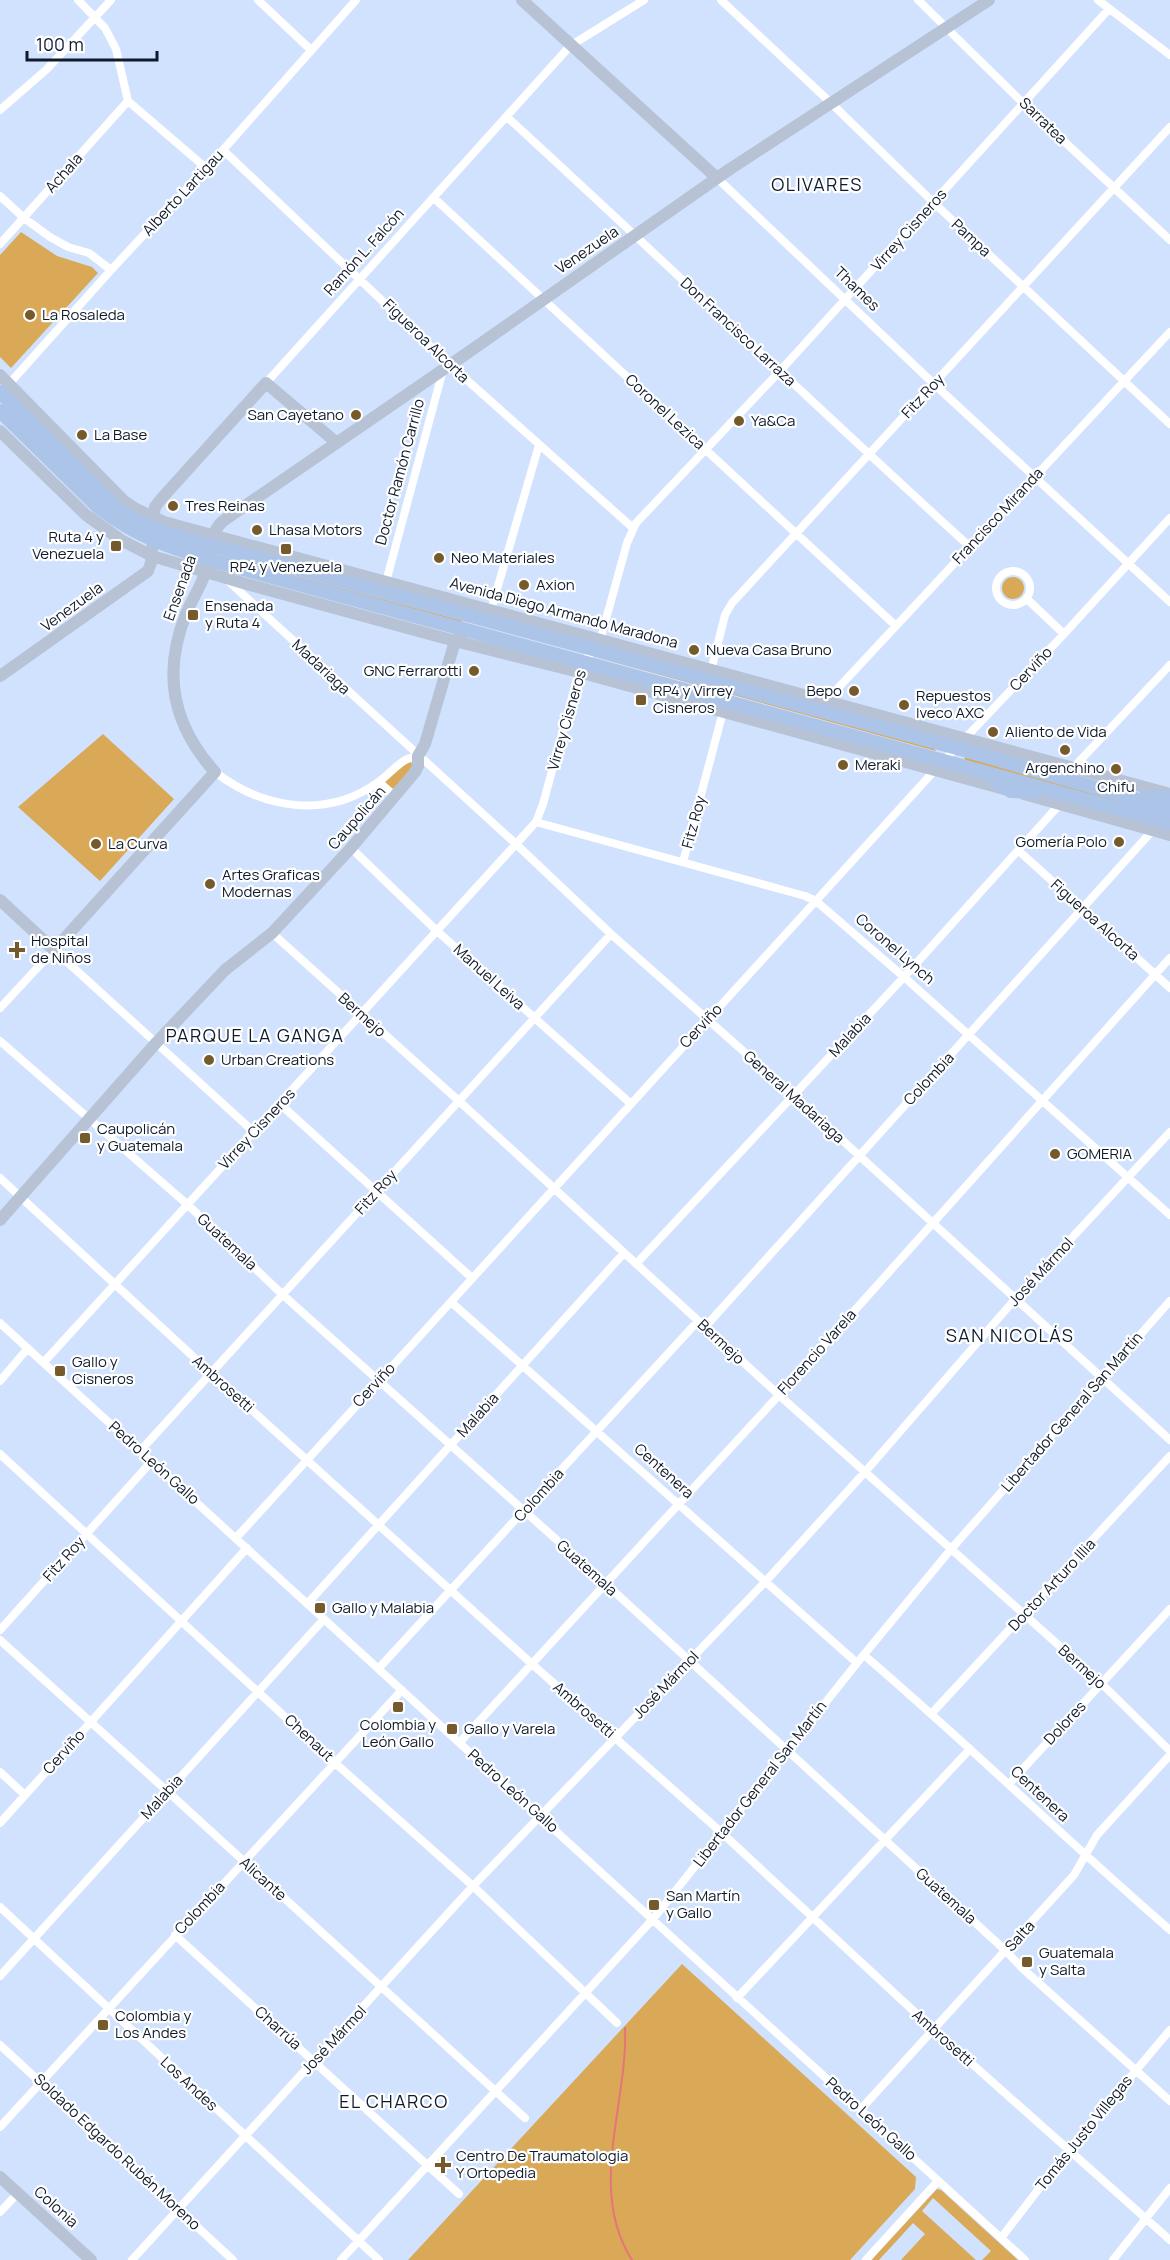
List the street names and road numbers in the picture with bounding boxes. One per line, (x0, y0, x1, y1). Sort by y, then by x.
street label: Sarratea (1015, 93, 1072, 149)
street label: Alberto Lartigau (137, 145, 228, 240)
street label: Achala (40, 148, 87, 197)
street label: Virrey Cisneros (866, 184, 951, 275)
street label: Ramón L. Falcón (319, 203, 409, 300)
street label: Pampa (947, 214, 996, 261)
street label: Venezuela (551, 221, 622, 278)
street label: Thames (830, 262, 885, 316)
street label: Don Francisco Larraza (676, 273, 801, 391)
street label: Figueroa Alcorta (378, 294, 474, 387)
street label: Coronel Lezica (621, 369, 710, 454)
street label: Fitz Roy (897, 369, 949, 423)
street label: Doctor Ramón Carrillo (370, 396, 429, 547)
street label: Francisco Miranda (947, 463, 1048, 568)
street label: Ensenada (158, 552, 201, 624)
street label: Avenida Diego Armando Maradona (448, 572, 681, 653)
street label: Venezuela (36, 577, 107, 636)
street label: Madariaga (288, 634, 355, 699)
street label: Cerviño (1005, 642, 1057, 695)
street label: Virrey Cisneros (542, 667, 591, 773)
street label: Caupolicán (323, 781, 390, 854)
street label: Fitz Roy (676, 793, 711, 851)
street label: Figueroa Alcorta (1046, 874, 1144, 965)
street label: Coronel Lynch (851, 908, 940, 989)
street label: Manuel Leiva (449, 939, 530, 1014)
street label: Bermejo (334, 988, 391, 1042)
street label: Cerviño (675, 999, 727, 1052)
street label: Malabia (824, 1008, 876, 1061)
street label: General Madariaga (739, 1046, 849, 1148)
street label: Colombia (899, 1048, 959, 1110)
street label: Virrey Cisneros (213, 1083, 300, 1174)
street label: Fitz Roy (350, 1165, 402, 1219)
street label: Guatemala (193, 1208, 262, 1275)
street label: José Mármol (1003, 1233, 1078, 1311)
street label: Florencio Varela (772, 1304, 861, 1399)
street label: Bermejo (693, 1314, 750, 1369)
street label: Libertador General San Martín (996, 1327, 1147, 1496)
street label: Ambrosetti (188, 1350, 259, 1417)
street label: Cerviño (348, 1358, 400, 1411)
street label: Malabia (452, 1388, 503, 1442)
street label: Pedro León Gallo (104, 1416, 204, 1509)
street label: Centenera (630, 1438, 699, 1503)
street label: Colombia (509, 1463, 568, 1526)
street label: Fitz Roy (38, 1532, 90, 1586)
street label: Doctor Arturo Illia (1003, 1534, 1100, 1636)
street label: Guatemala (552, 1535, 622, 1601)
street label: Bermejo (1054, 1640, 1111, 1694)
street label: José Mármol (628, 1646, 703, 1723)
street label: Ambrosetti (549, 1677, 620, 1743)
street label: Libertador General San Martín (688, 1696, 831, 1871)
street label: Dolores (1039, 1696, 1091, 1749)
street label: Chenaut (280, 1709, 339, 1766)
street label: Cerviño (38, 1725, 90, 1779)
street label: Pedro León Gallo (463, 1744, 563, 1837)
street label: Centenera (1006, 1761, 1074, 1826)
street label: Malabia (136, 1770, 187, 1824)
street label: Alicante (235, 1852, 292, 1905)
street label: Guatemala (911, 1863, 981, 1929)
street label: Colombia (170, 1877, 230, 1939)
street label: Salta (1000, 1915, 1039, 1956)
street label: Charrúa (250, 2001, 306, 2054)
street label: José Mármol (296, 2001, 371, 2079)
street label: Ambrosetti (908, 2004, 979, 2071)
street label: Los Andes (156, 2052, 223, 2116)
street label: Soldado Edgardo Rubén Moreno (29, 2069, 205, 2235)
street label: Tomás Justo Villegas (1030, 2070, 1137, 2195)
street label: Pedro León Gallo (821, 2072, 921, 2165)
street label: Colonia (30, 2181, 83, 2232)

